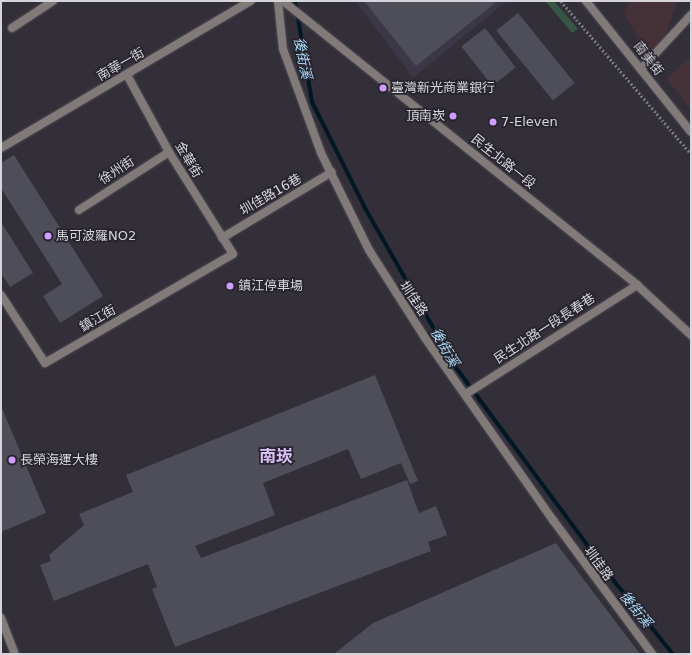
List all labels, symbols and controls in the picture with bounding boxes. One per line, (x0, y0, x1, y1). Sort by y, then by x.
water label: 後街溪 (291, 36, 315, 80)
street label: 南美街 (630, 39, 666, 79)
street label: 南華一街 (95, 45, 147, 85)
place label: 臺灣新光商業銀行 (391, 80, 495, 96)
marker: 臺灣新光商業銀行 (378, 83, 388, 93)
place label: 頂南崁 (406, 108, 445, 124)
marker: 頂南崁 (448, 111, 458, 121)
place label: 7-Eleven (501, 114, 558, 130)
marker: 7-Eleven (488, 117, 498, 127)
street label: 民生北路一段 (468, 131, 538, 193)
street label: 金華街 (171, 139, 205, 181)
street label: 徐州街 (96, 154, 138, 188)
street label: 圳佳路16巷 (237, 171, 305, 219)
place label: 馬可波羅NO2 (56, 228, 136, 244)
marker: 馬可波羅NO2 (43, 231, 53, 241)
place label: 鎮江停車場 (238, 278, 303, 294)
street label: 圳佳路 (396, 278, 430, 320)
marker: 鎮江停車場 (225, 281, 235, 291)
street label: 民生北路一段長春巷 (492, 291, 598, 367)
street label: 鎮江街 (77, 302, 119, 336)
water label: 後街溪 (427, 325, 463, 369)
district label: 南崁 (259, 447, 293, 467)
place label: 長榮海運大樓 (20, 452, 98, 468)
marker: 長榮海運大樓 (7, 455, 17, 465)
street label: 圳佳路 (580, 544, 616, 584)
water label: 後街溪 (616, 587, 656, 631)

